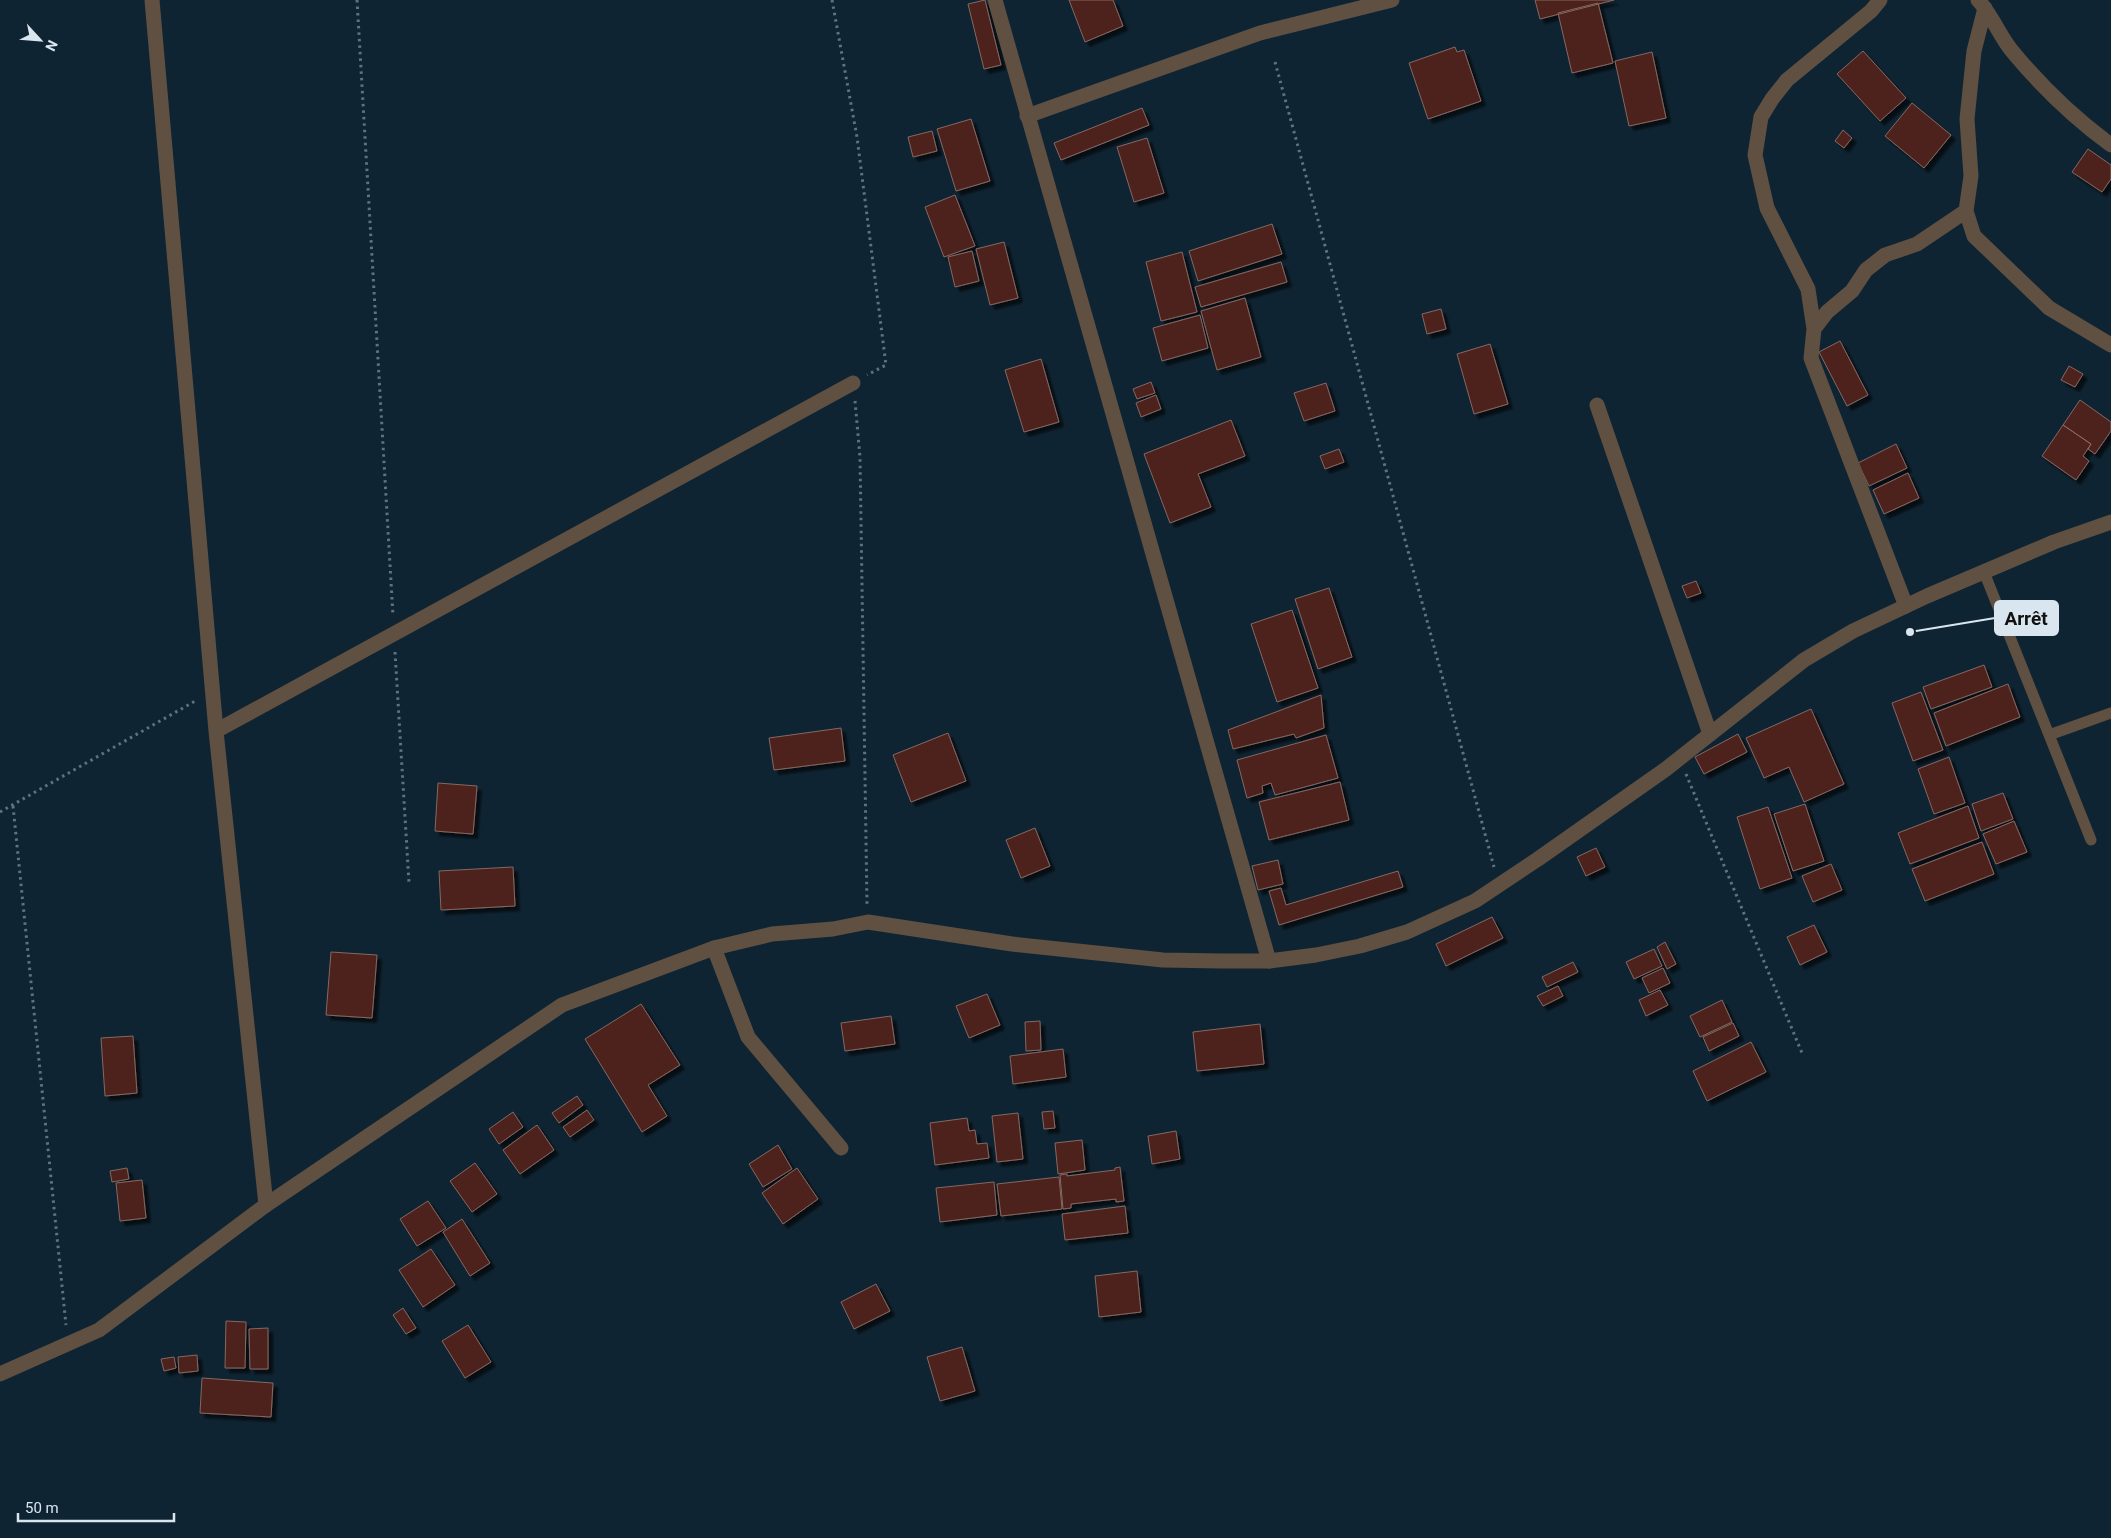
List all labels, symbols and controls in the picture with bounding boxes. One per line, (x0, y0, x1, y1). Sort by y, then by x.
north arrow (15, 15, 65, 65)
text: N (42, 38, 61, 54)
callout: Arrêt (1995, 601, 2058, 635)
text: Arrêt (2004, 607, 2048, 630)
scale bar (18, 1490, 174, 1522)
text: 50 m (25, 1499, 59, 1517)

